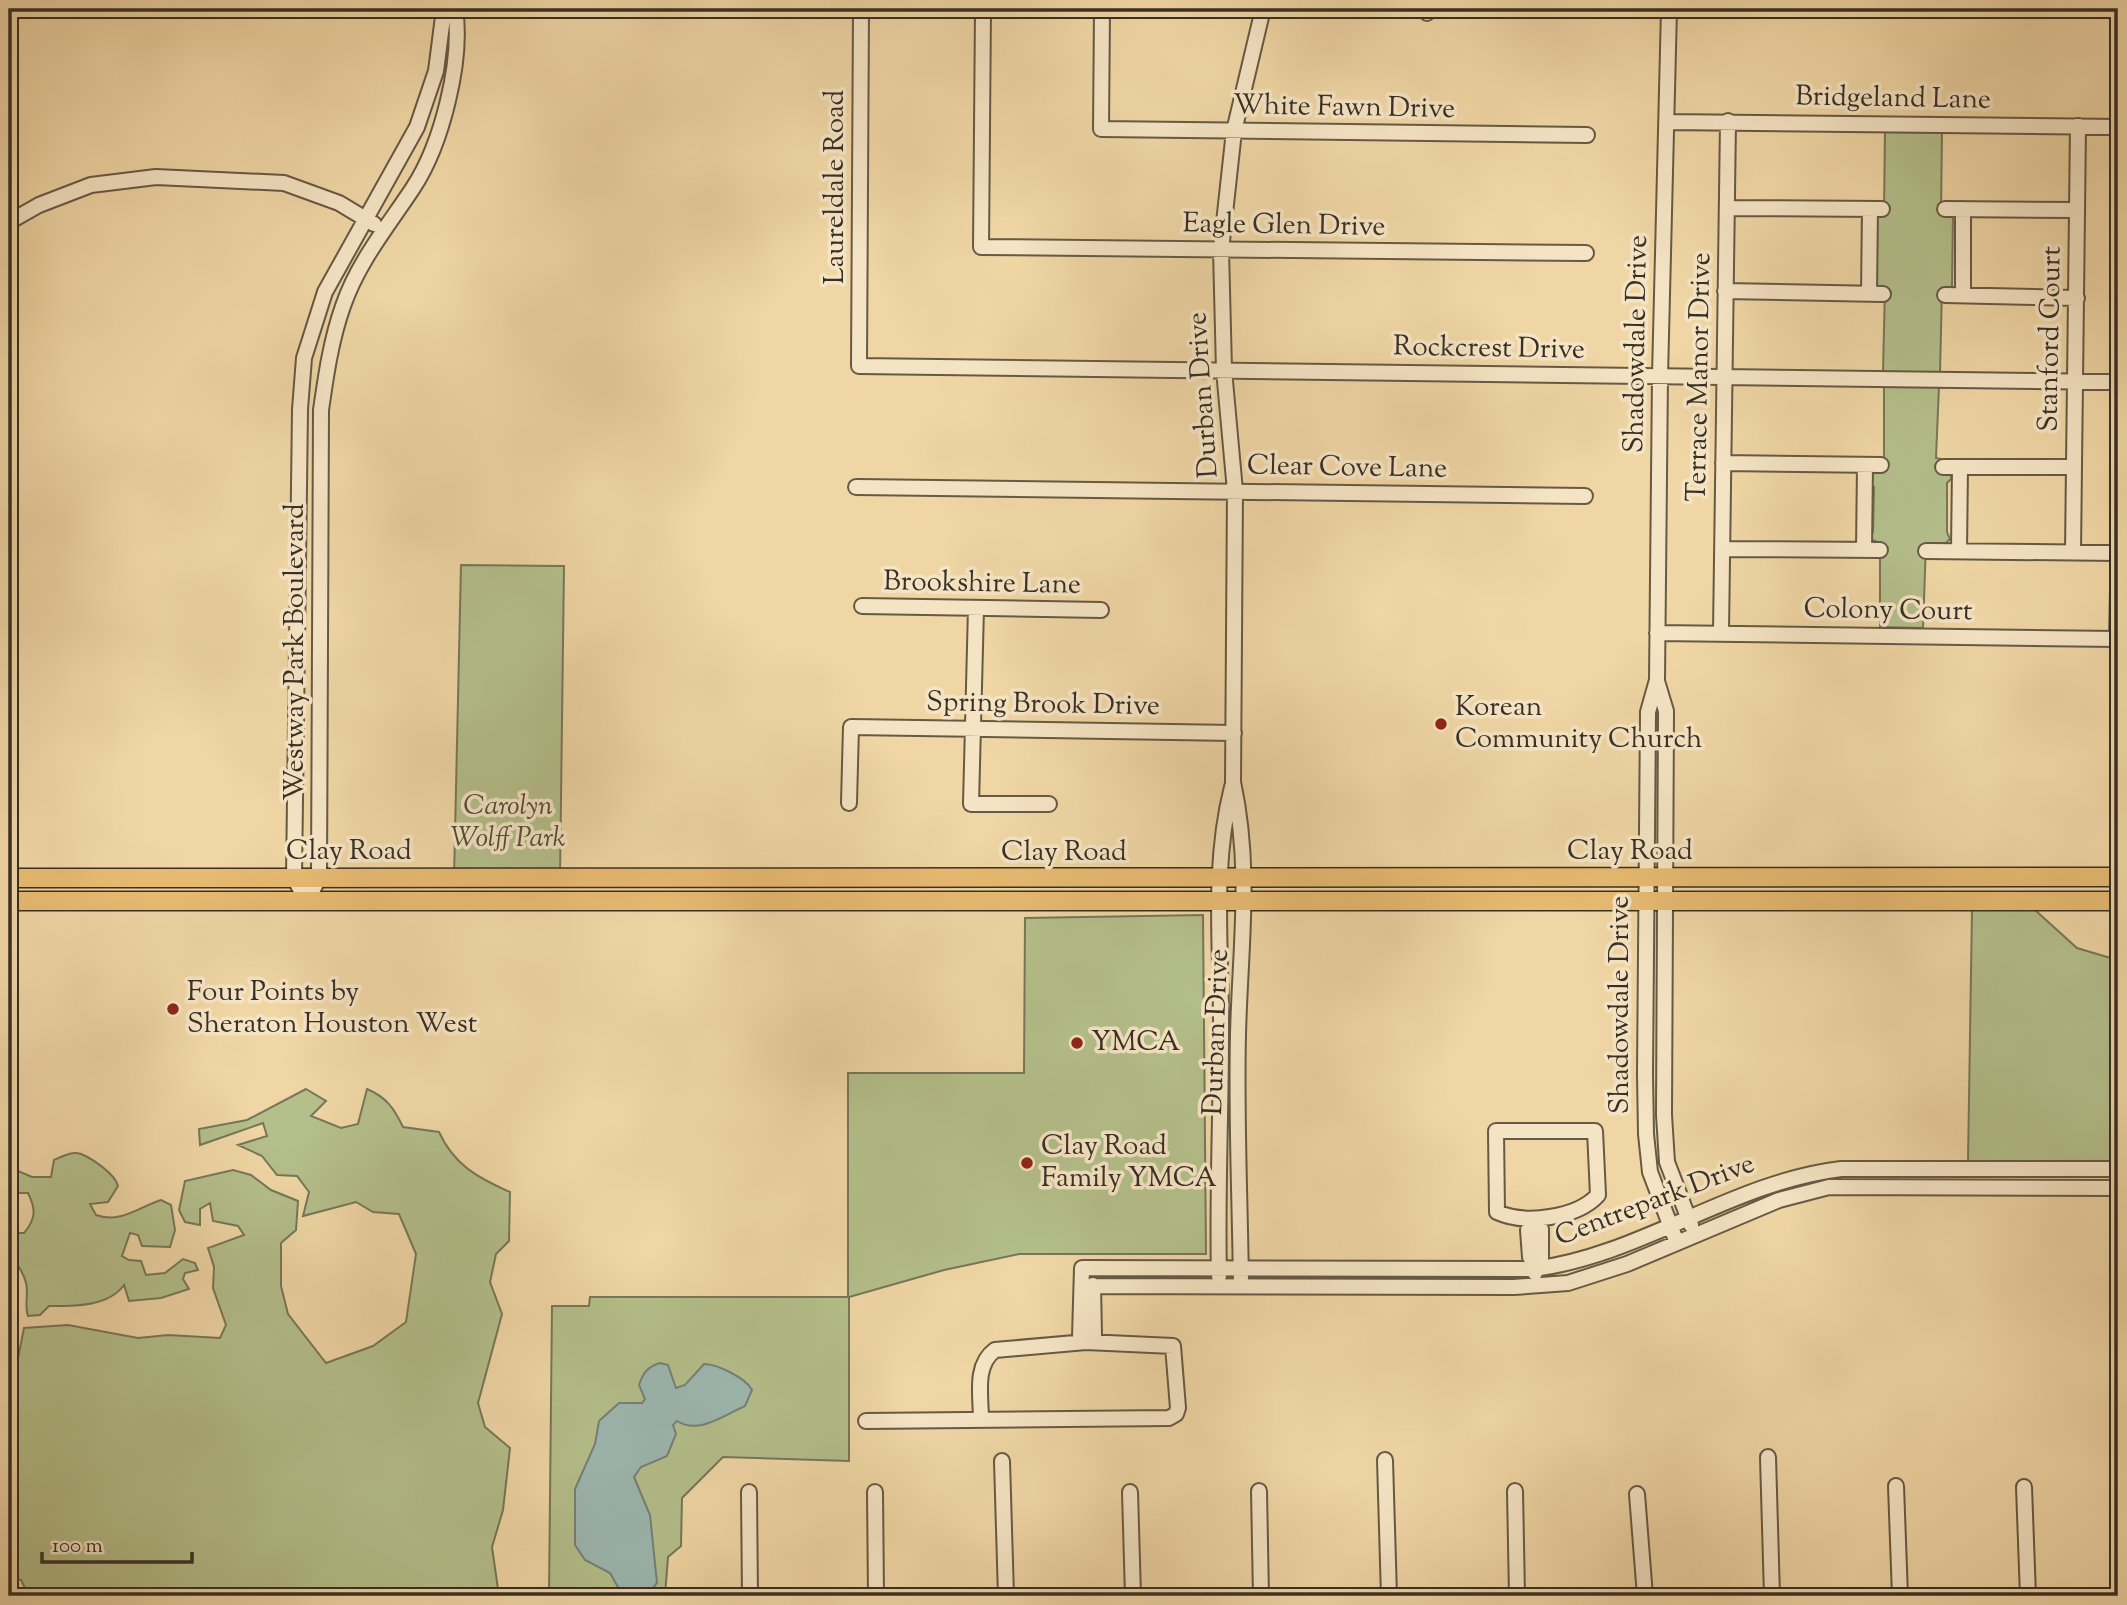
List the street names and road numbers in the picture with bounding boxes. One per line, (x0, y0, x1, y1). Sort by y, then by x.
street label: Bridgeland Lane (1795, 77, 1991, 121)
street label: White Fawn Drive (1232, 86, 1456, 130)
street label: Laureldale Road (816, 89, 856, 284)
street label: Eagle Glen Drive (1182, 204, 1386, 248)
street label: Shadowdale Drive (1615, 234, 1659, 454)
street label: Stanford Court (2029, 245, 2073, 432)
street label: Terrace Manor Drive (1678, 252, 1722, 502)
street label: Durban Drive (1178, 310, 1230, 480)
street label: Rockcrest Drive (1393, 327, 1585, 371)
street label: Clear Cove Lane (1246, 446, 1448, 490)
street label: Westway Park Boulevard (276, 503, 316, 801)
street label: Brookshire Lane (883, 562, 1081, 606)
street label: Colony Court (1803, 590, 1973, 632)
street label: Spring Brook Drive (926, 683, 1160, 727)
street label: Clay Road (286, 832, 412, 872)
street label: Clay Road (1567, 832, 1693, 872)
street label: Clay Road (1001, 833, 1127, 873)
street label: Shadowdale Drive (1601, 896, 1641, 1114)
street label: Durban Drive (1194, 948, 1240, 1116)
street label: Centrepark Drive (1549, 1145, 1761, 1257)

